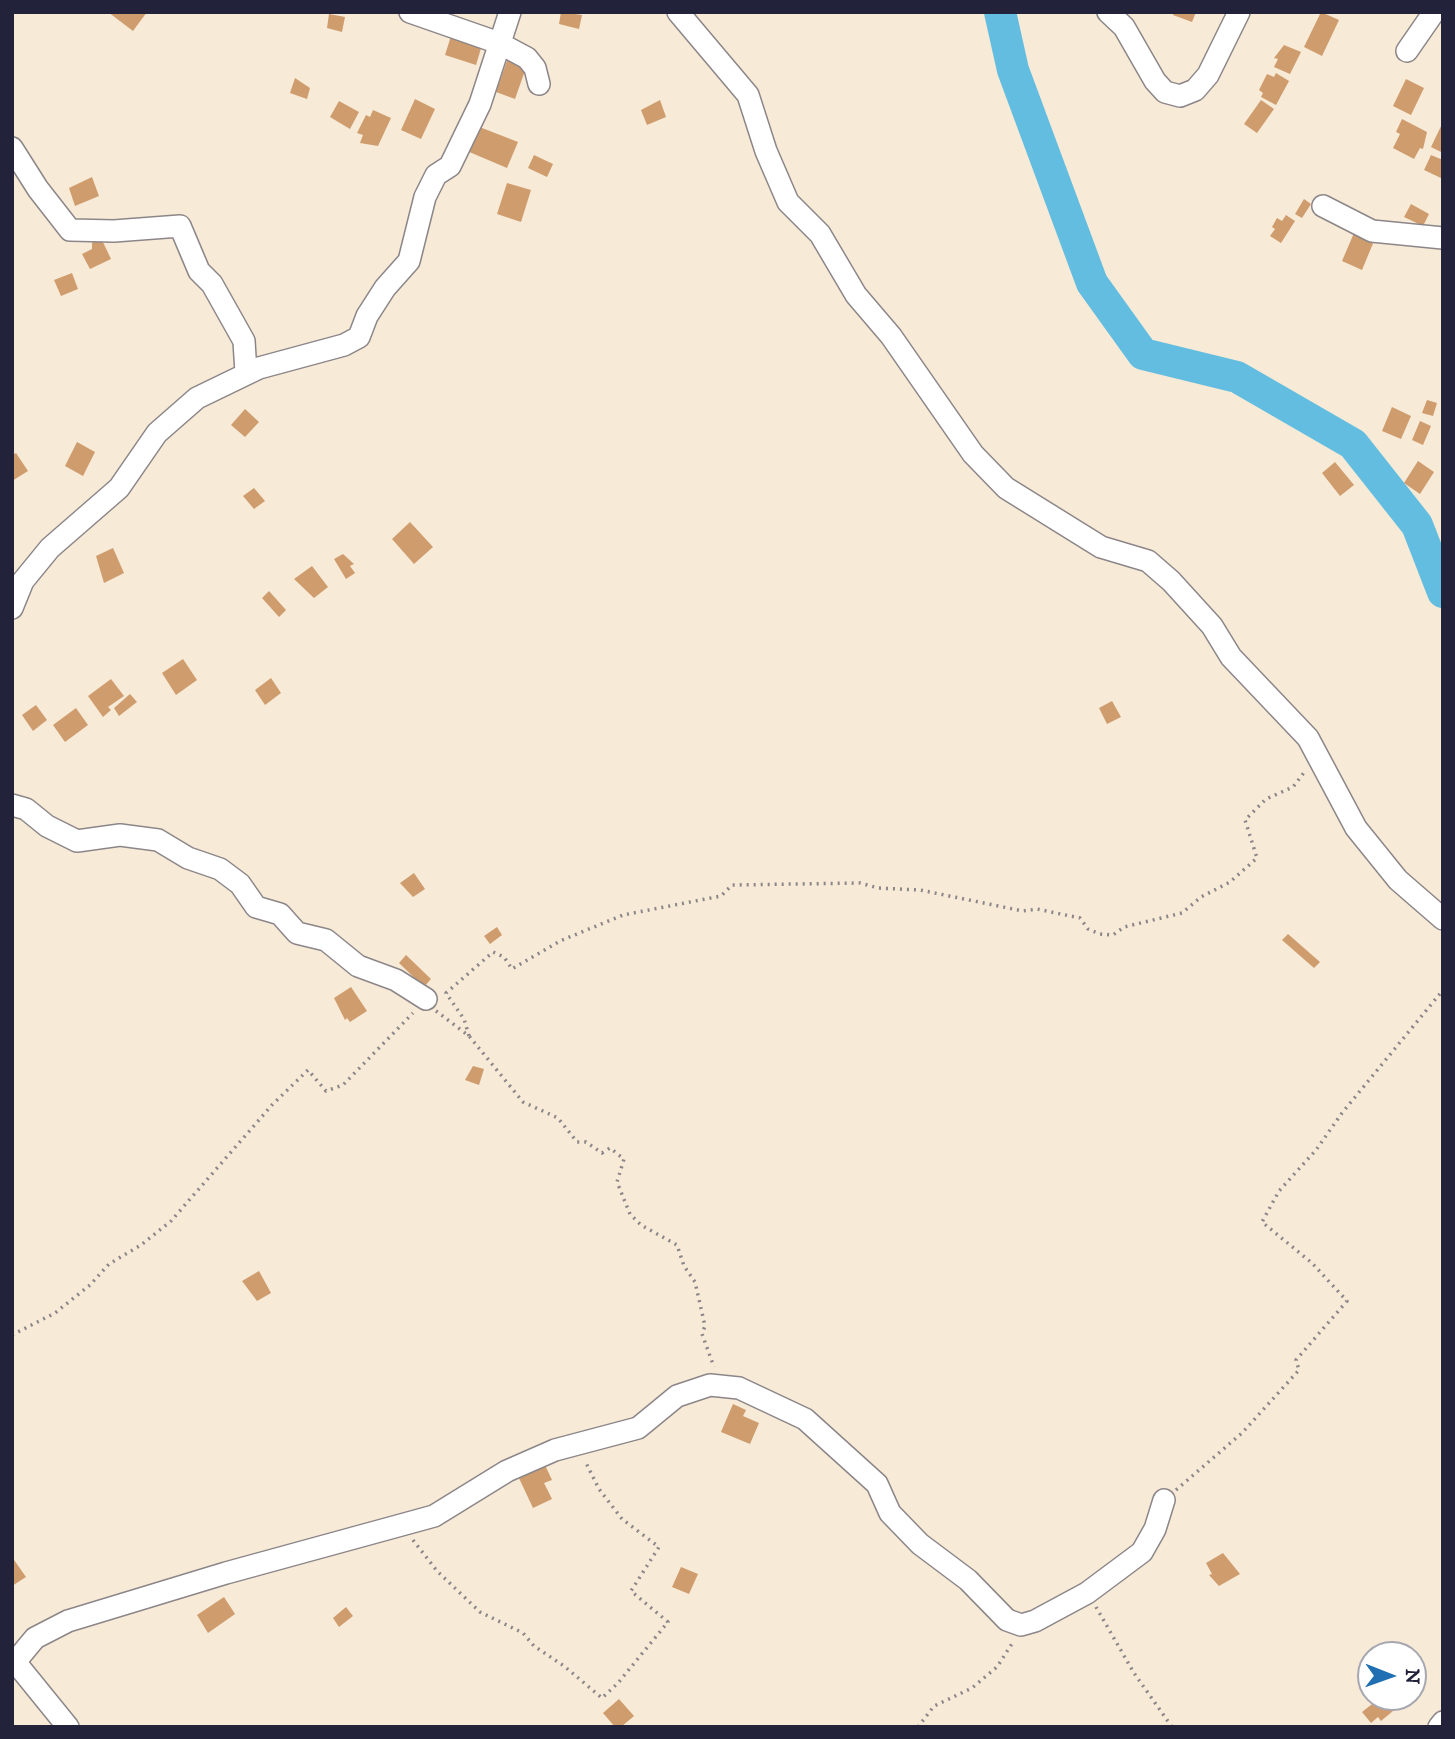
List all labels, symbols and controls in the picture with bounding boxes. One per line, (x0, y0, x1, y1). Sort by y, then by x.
north arrow (1357, 1641, 1427, 1711)
text: N (1400, 1668, 1423, 1684)

